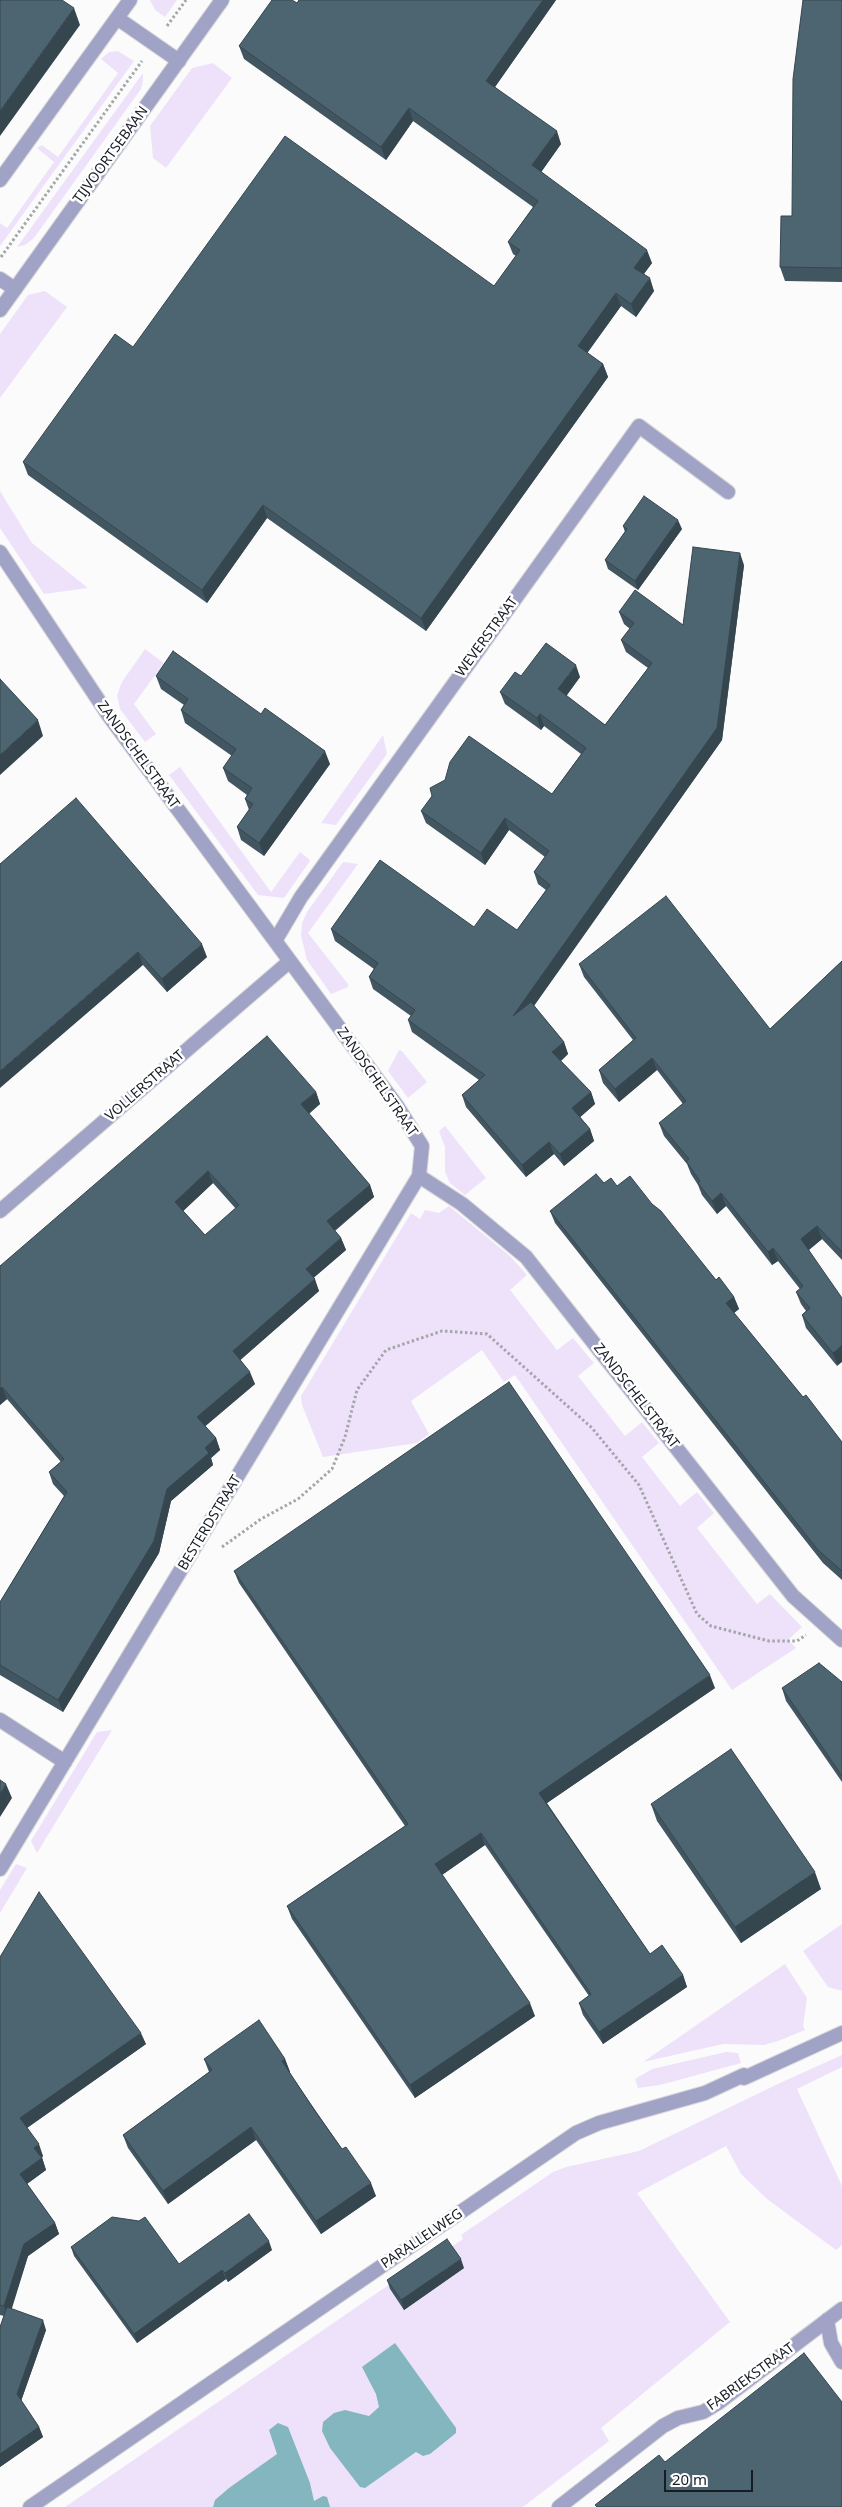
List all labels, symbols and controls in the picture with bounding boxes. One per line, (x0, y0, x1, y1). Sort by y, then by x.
street label: TIJVOORTSEBAAN (70, 103, 152, 207)
street label: WEVERSTRAAT (452, 594, 522, 680)
street label: ZANDSCHELSTRAAT (93, 698, 183, 812)
street label: ZANDSCHELSTRAAT (333, 1024, 421, 1140)
street label: VOLLERSTRAAT (102, 1047, 188, 1125)
street label: ZANDSCHELSTRAAT (590, 1340, 682, 1452)
street label: BESTERDSTRAAT (175, 1472, 245, 1574)
street label: PARALLELWEG (378, 2206, 466, 2272)
street label: FABRIEKSTRAAT (704, 2340, 798, 2414)
scale bar (667, 2460, 756, 2492)
text: 20 m (672, 2469, 707, 2489)

